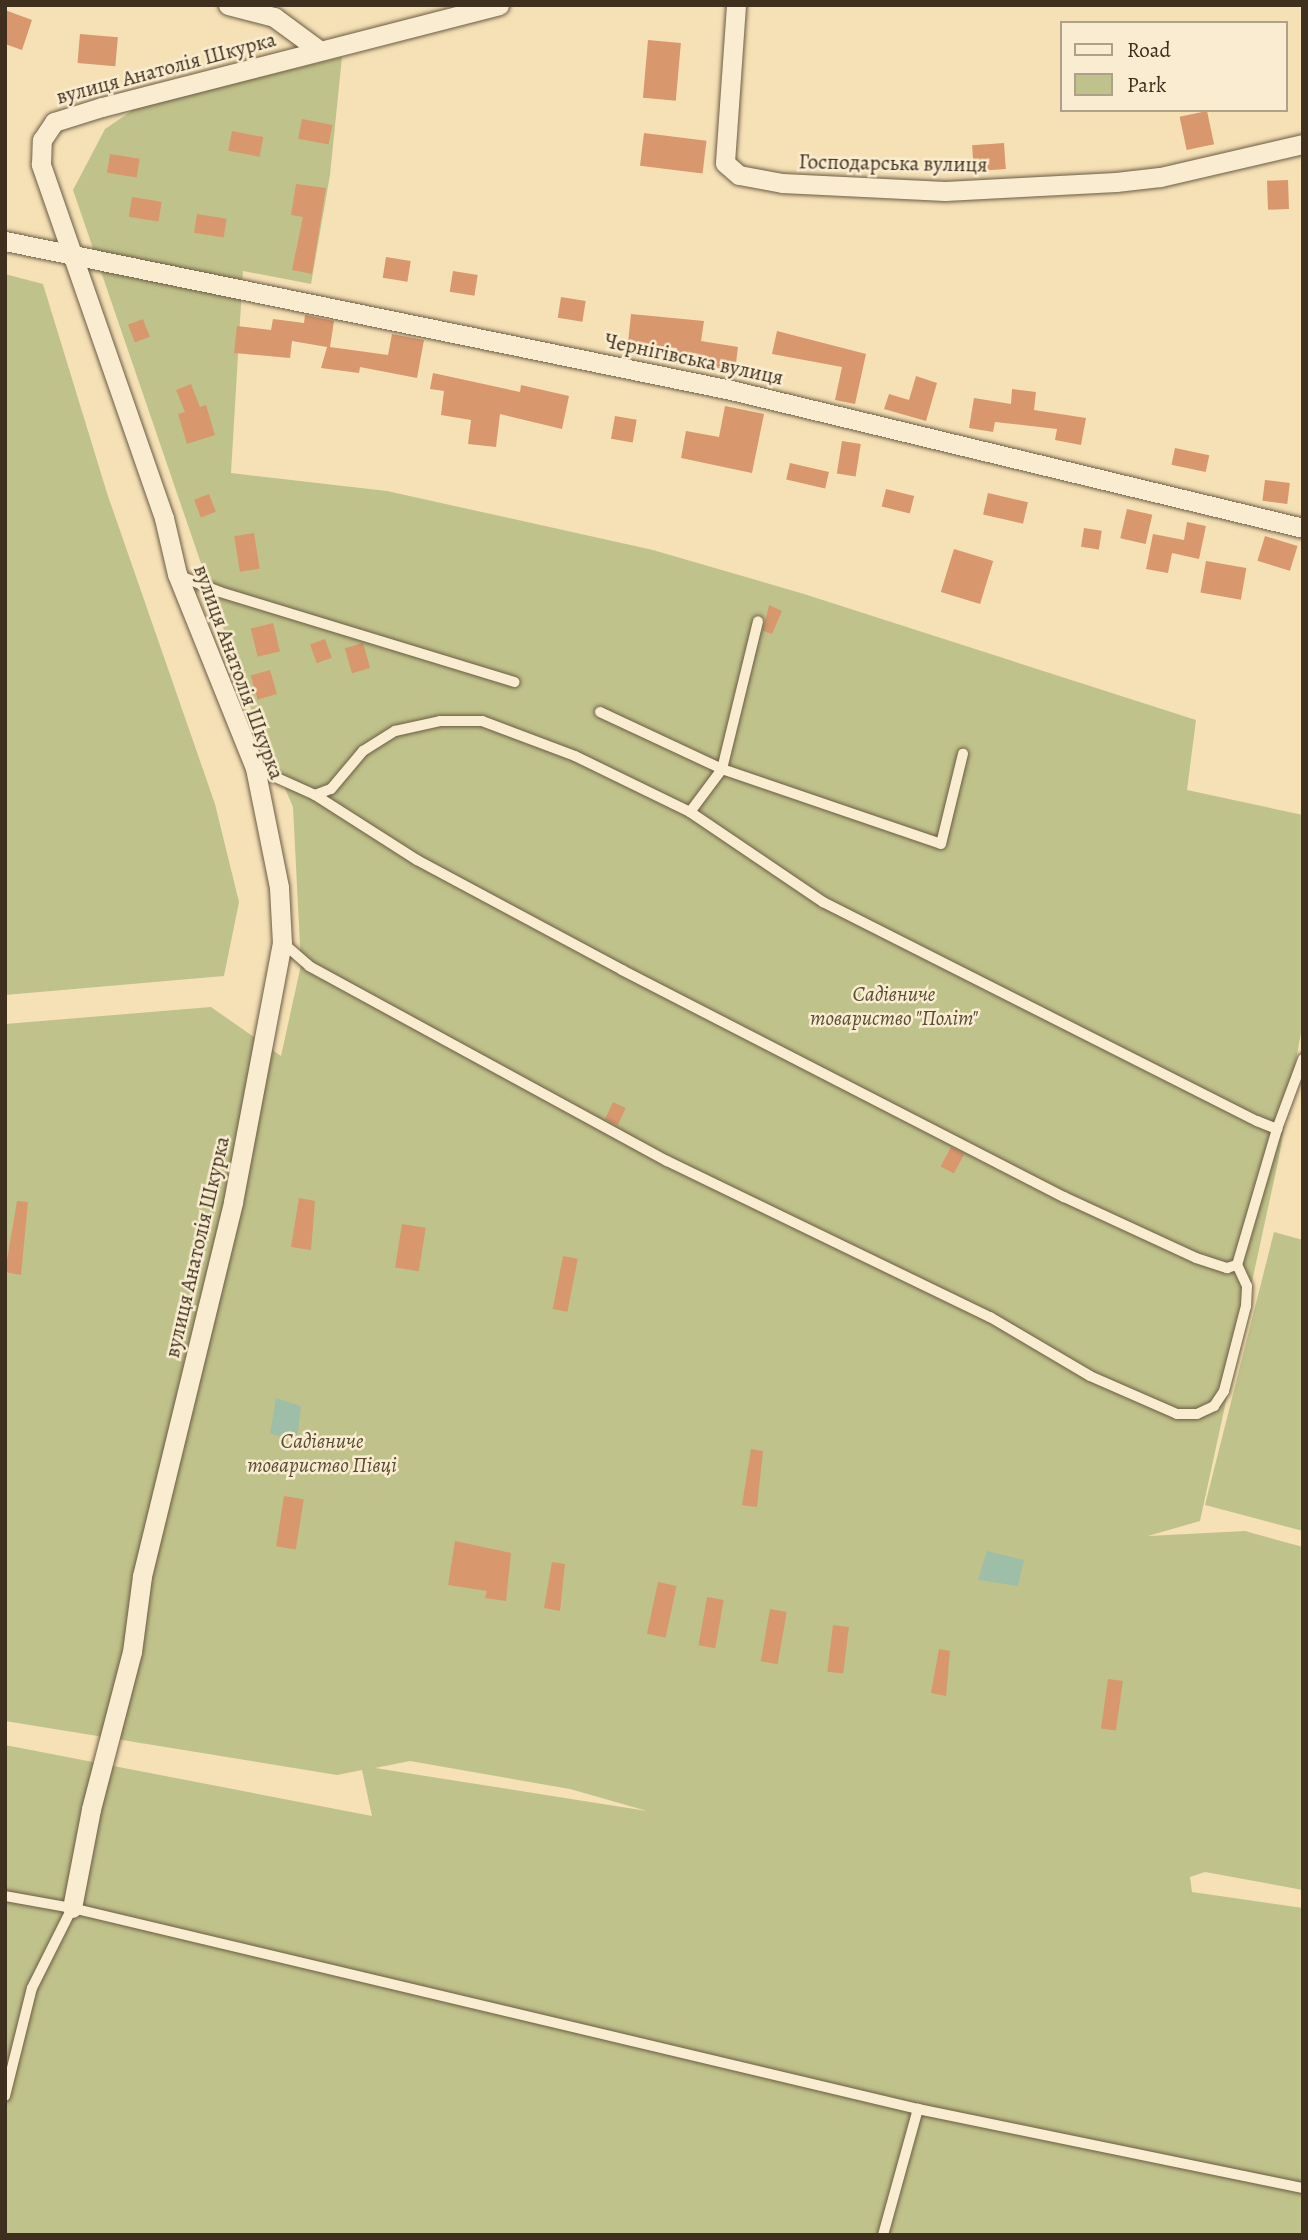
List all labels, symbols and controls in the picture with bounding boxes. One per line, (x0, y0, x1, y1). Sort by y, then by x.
legend (1060, 21, 1287, 112)
street label: вулиця Анатолія Шкурка (53, 27, 279, 109)
text: Road (1127, 36, 1171, 64)
text: Park (1127, 71, 1166, 99)
street label: Господарська вулиця (798, 149, 988, 177)
street label: Чернігівська вулиця (602, 328, 786, 390)
street label: вулиця Анатолія Шкурка (188, 561, 290, 783)
park label: Садівниче товариство "Політ" (810, 981, 978, 1031)
street label: вулиця Анатолія Шкурка (159, 1134, 235, 1360)
park label: Садівниче товариство Півці (247, 1428, 397, 1478)

